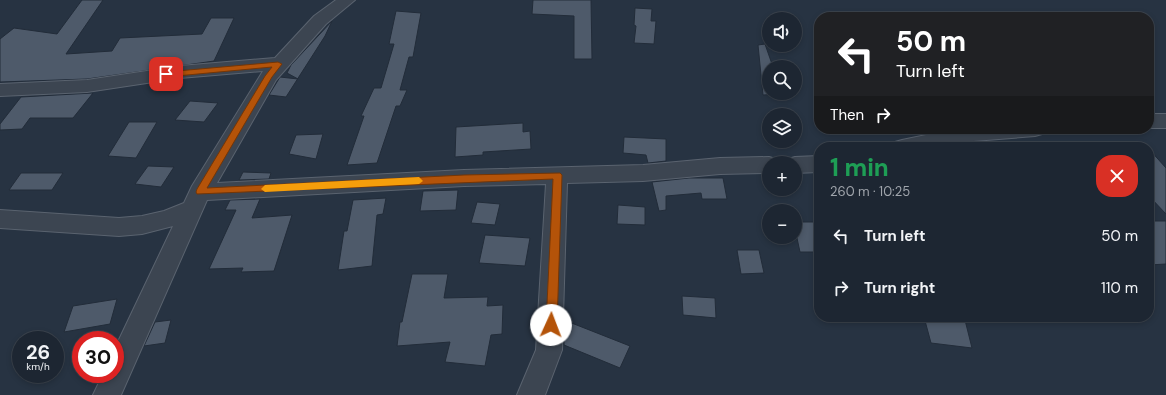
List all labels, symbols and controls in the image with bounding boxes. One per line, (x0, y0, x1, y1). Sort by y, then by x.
map controls (762, 12, 802, 244)
button: sound (762, 12, 802, 52)
text: 50 m (896, 23, 966, 60)
icon: left (830, 28, 882, 80)
pin (149, 57, 183, 91)
text: Turn left (896, 59, 965, 83)
button: search (762, 60, 802, 100)
icon: arrive (155, 63, 177, 85)
icon: right (872, 104, 894, 126)
text: Then (830, 105, 864, 125)
button: layers (762, 108, 802, 148)
text: 1 min (830, 152, 889, 183)
button: close (1096, 155, 1138, 197)
button: + (762, 156, 802, 196)
text: 260 m · 10:25 (830, 183, 910, 200)
button: − (762, 204, 802, 244)
icon: left (830, 225, 852, 247)
text: Turn left (864, 226, 925, 246)
text: 50 m (1101, 226, 1138, 246)
icon: right (830, 277, 852, 299)
text: Turn right (864, 278, 935, 298)
text: 110 m (1101, 278, 1138, 298)
position arrow (530, 304, 572, 346)
speed limit sign: 30 (72, 331, 124, 383)
text: 26 (26, 339, 50, 365)
text: km/h (26, 360, 50, 373)

